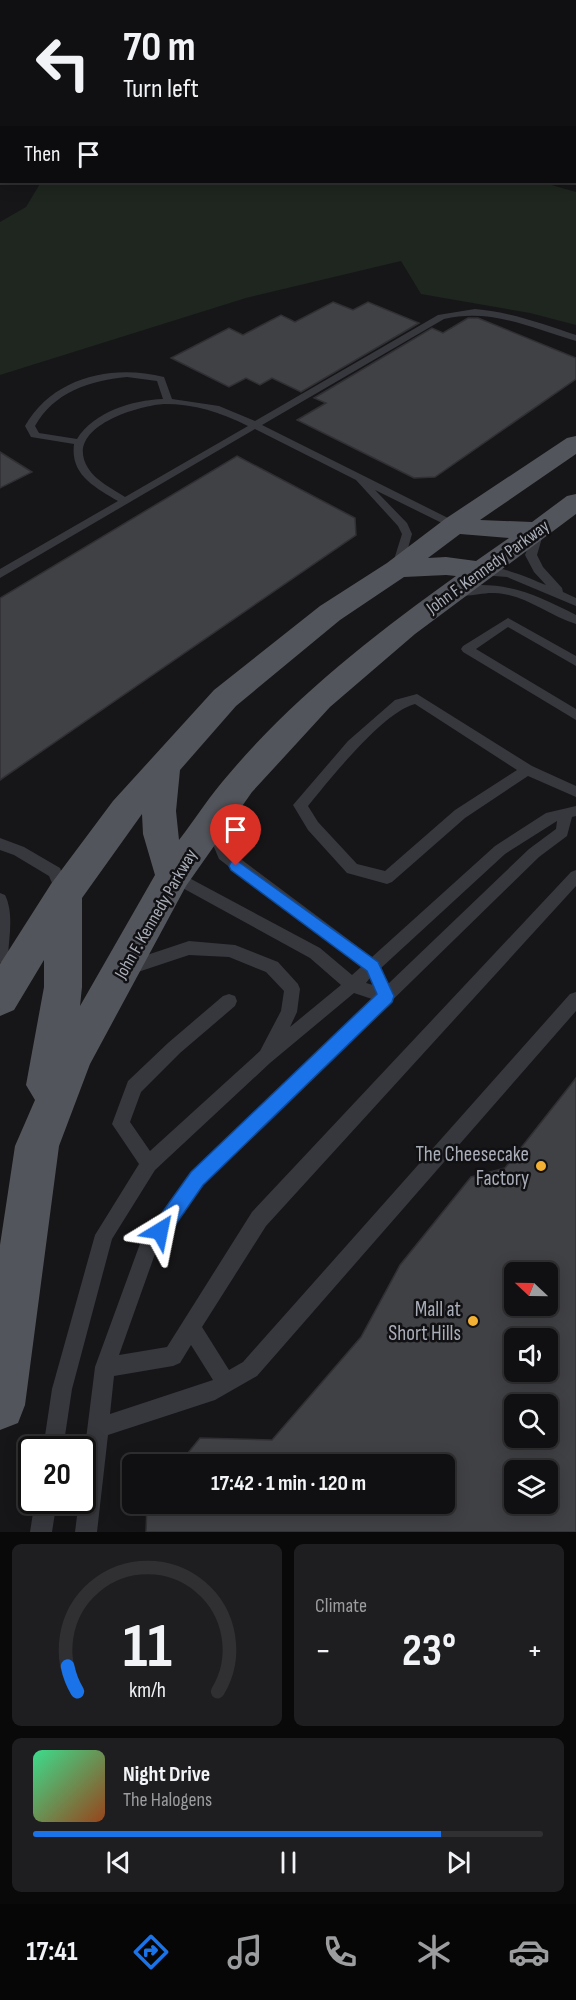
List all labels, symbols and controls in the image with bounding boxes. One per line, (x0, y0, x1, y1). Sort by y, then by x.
text: 70 m (123, 22, 196, 73)
icon: left (24, 24, 102, 102)
text: Turn left (123, 73, 199, 105)
icon: arrive (72, 138, 105, 171)
text: Then (24, 141, 60, 168)
street label: John F. Kennedy Parkway (422, 515, 553, 619)
pin (210, 804, 261, 866)
icon: arrive (219, 813, 252, 846)
street label: John F. Kennedy Parkway (110, 845, 202, 983)
place label: The Cheesecake Factory (416, 1142, 529, 1191)
marker: The Cheesecake Factory (534, 1159, 548, 1173)
position arrow (128, 1199, 192, 1263)
north arrow (504, 1262, 558, 1316)
map controls (504, 1262, 558, 1514)
place label: Mall at Short Hills (388, 1297, 461, 1346)
marker: Mall at Short Hills (466, 1314, 480, 1328)
button: sound (504, 1328, 558, 1382)
button: search (504, 1394, 558, 1448)
speed limit sign: 20 (18, 1436, 96, 1514)
button: layers (504, 1460, 558, 1514)
text: 17:42 · 1 min · 120 m (211, 1470, 366, 1497)
text: Climate (315, 1594, 367, 1618)
text: 11 (123, 1610, 171, 1685)
text: 23° (402, 1624, 456, 1679)
text: − (315, 1631, 331, 1671)
text: + (527, 1631, 543, 1671)
text: km/h (128, 1678, 166, 1703)
text: Night Drive (123, 1761, 210, 1788)
text: The Halogens (123, 1788, 212, 1812)
icon: previous (102, 1846, 135, 1879)
icon: pause (272, 1846, 305, 1879)
icon: next (442, 1846, 475, 1879)
icon: directions (130, 1931, 172, 1973)
icon: music (224, 1931, 266, 1973)
icon: phone (319, 1931, 361, 1973)
icon: climate (413, 1931, 455, 1973)
icon: car (508, 1931, 550, 1973)
text: 17:41 (26, 1936, 77, 1968)

